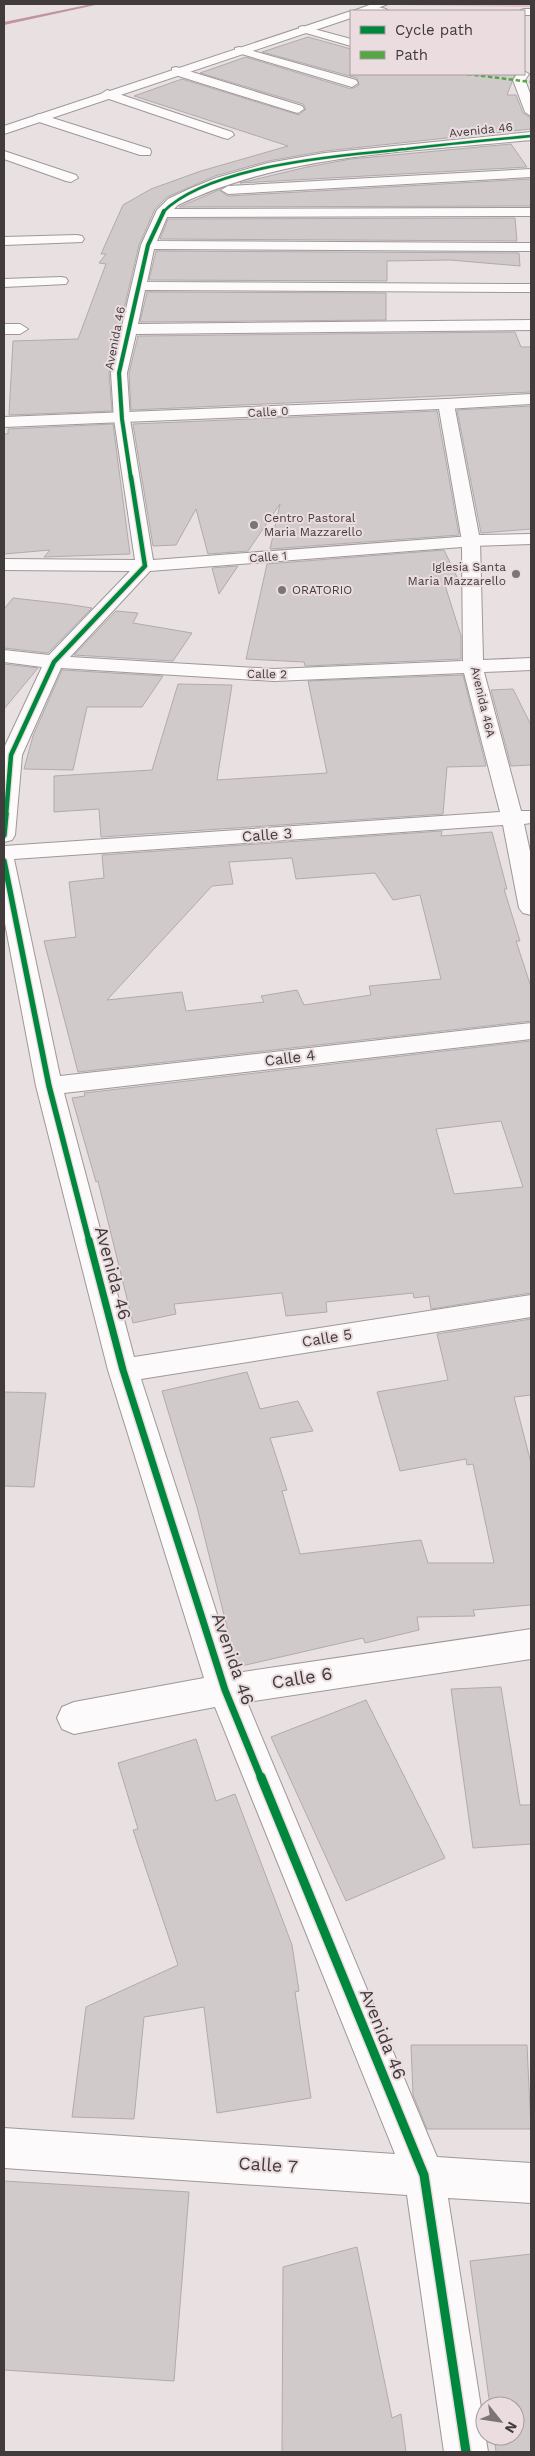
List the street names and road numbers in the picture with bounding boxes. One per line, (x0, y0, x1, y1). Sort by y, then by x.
street label: Avenida 46 (448, 120, 514, 140)
street label: Avenida 46 (102, 305, 128, 371)
street label: Calle 0 (247, 404, 289, 420)
street label: Calle 1 (249, 549, 287, 565)
street label: Avenida 46A (468, 665, 498, 739)
street label: Calle 2 (247, 667, 287, 681)
street label: Calle 3 (241, 824, 293, 846)
street label: Calle 4 (264, 1046, 316, 1070)
street label: Avenida 46 (91, 1224, 136, 1322)
street label: Calle 5 (301, 1325, 353, 1351)
street label: Avenida 46 (208, 1610, 259, 1708)
street label: Calle 6 (270, 1662, 334, 1693)
street label: Avenida 46 (356, 1985, 411, 2082)
street label: Calle 7 (238, 2152, 298, 2177)

